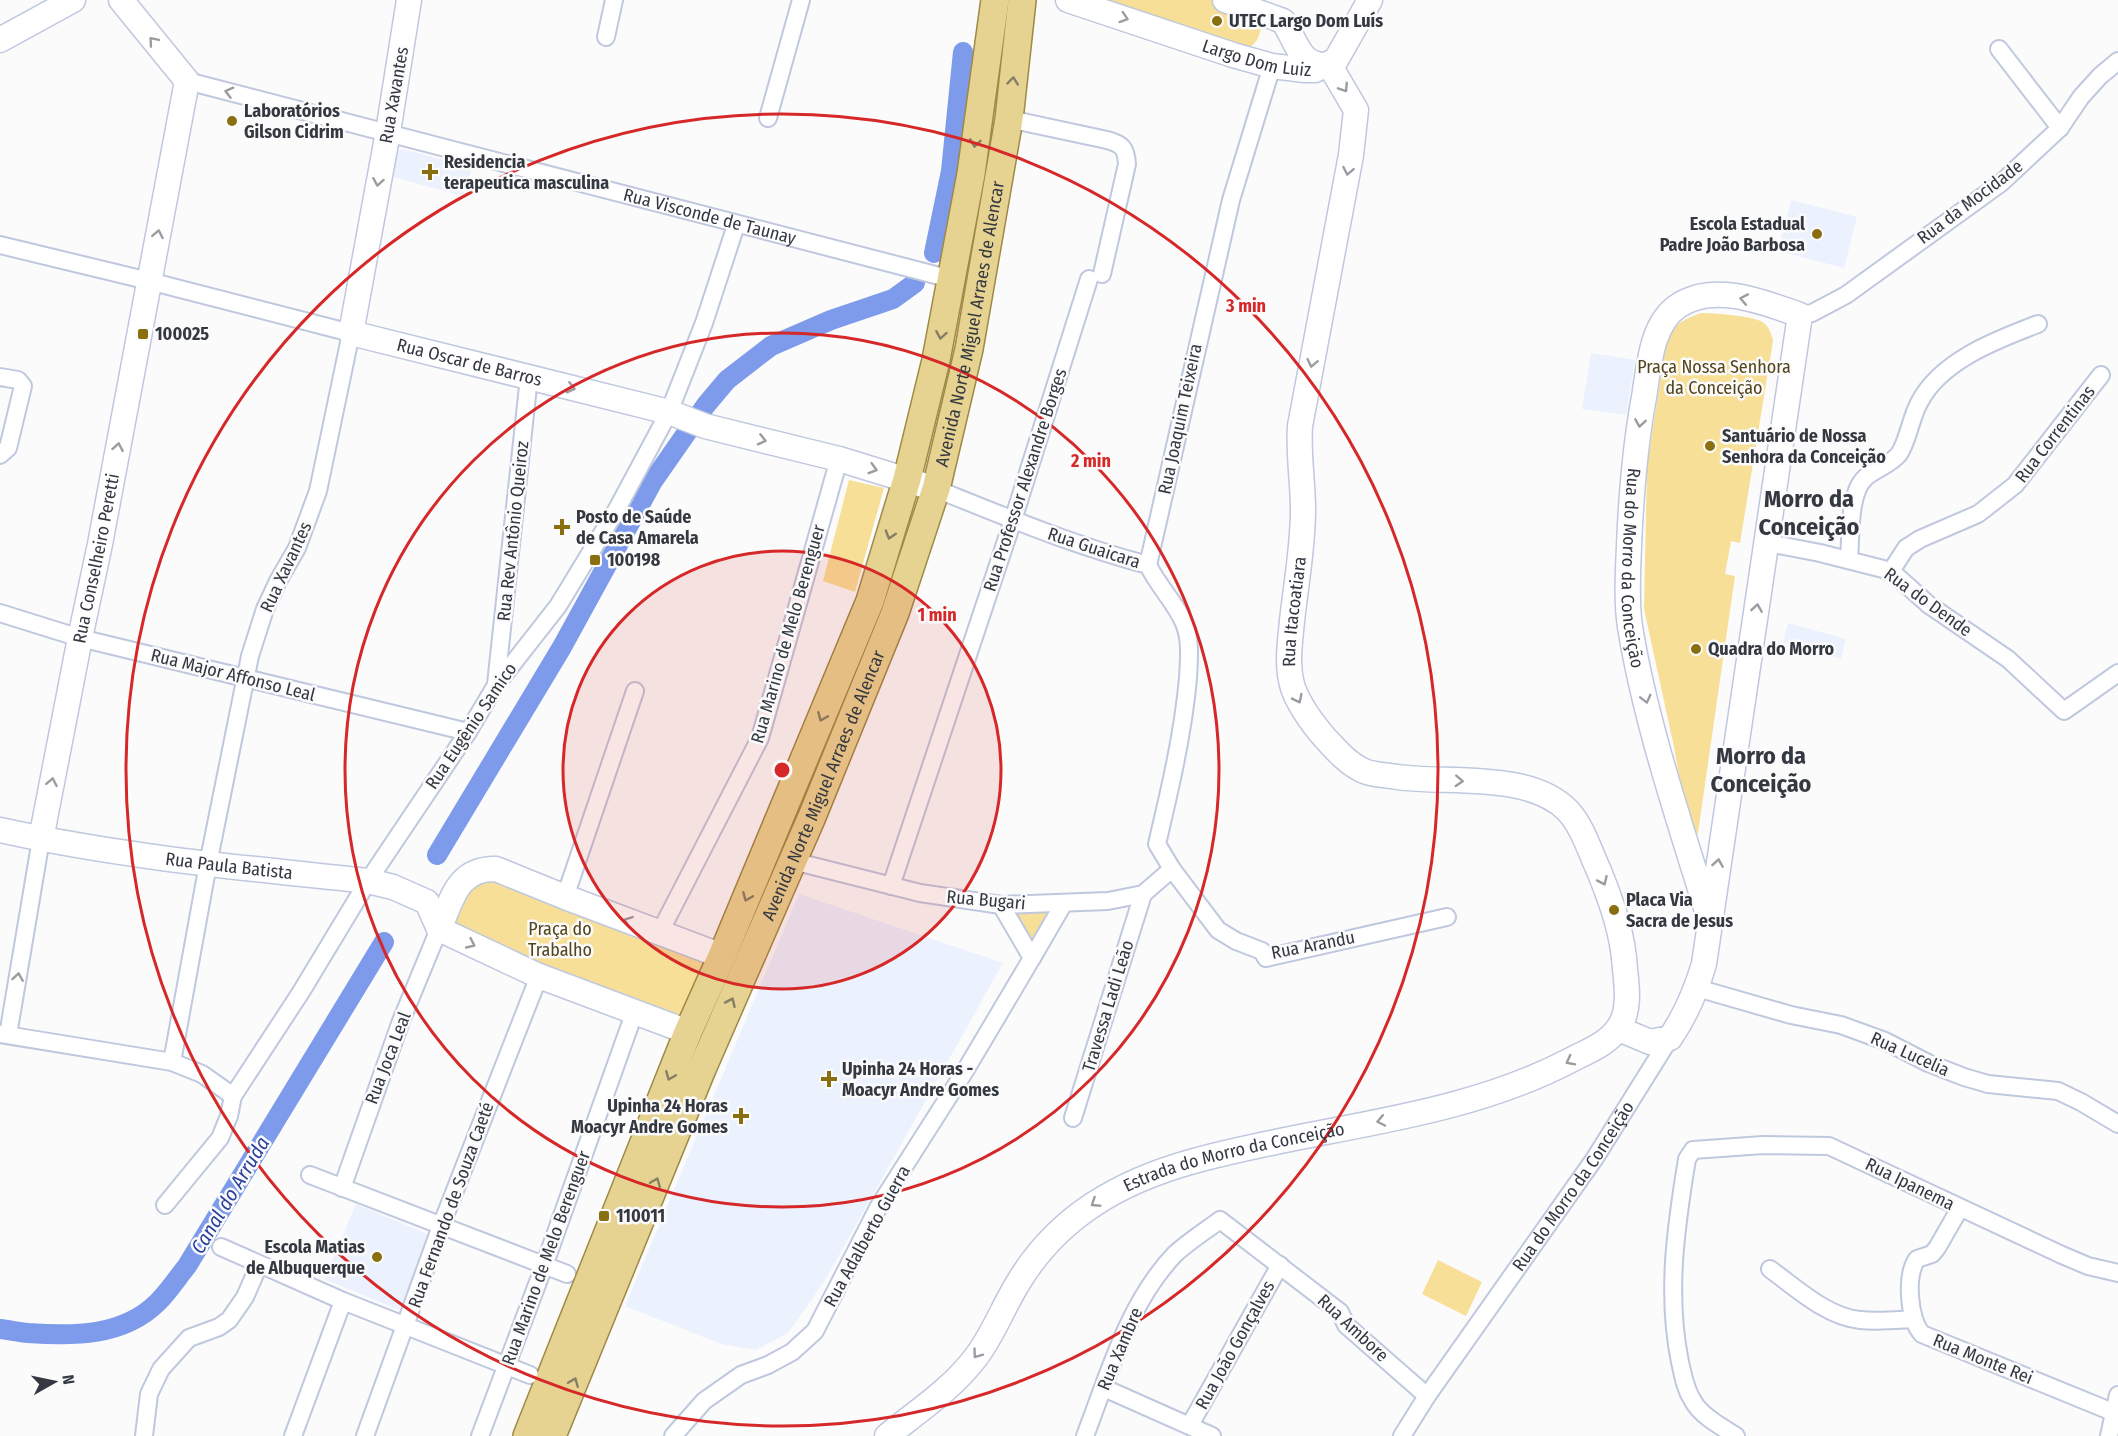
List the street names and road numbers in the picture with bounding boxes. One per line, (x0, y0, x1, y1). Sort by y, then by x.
street label: Largo Dom Luiz (1200, 35, 1311, 81)
street label: Rua Xavantes (375, 45, 413, 145)
street label: Rua da Mocidade (1913, 155, 2027, 249)
street label: Avenida Norte Miguel Arraes de Alencar (931, 179, 1009, 469)
street label: Rua Visconde de Taunay (621, 184, 798, 249)
street label: Rua Oscar de Barros (394, 334, 545, 391)
street label: Rua Joaquim Teixeira (1153, 341, 1207, 496)
street label: Rua Professor Alexandre Borges (978, 365, 1072, 594)
street label: Rua Correntinas (2010, 381, 2100, 487)
street label: Rua Rev Antônio Queiroz (493, 440, 533, 622)
street label: Rua do Morro da Conceição (1617, 467, 1648, 670)
street label: Rua Conselheiro Peretti (68, 472, 124, 645)
street label: Rua Xavantes (255, 518, 317, 616)
street label: Rua Marino de Melo Berenguer (746, 521, 830, 746)
street label: Rua Guaicara (1045, 523, 1143, 573)
street label: Rua Itacoatiara (1278, 555, 1311, 667)
street label: Rua do Dende (1880, 563, 1976, 641)
street label: Rua Major Affonso Leal (149, 644, 318, 706)
street label: Avenida Norte Miguel Arraes de Alencar (757, 646, 890, 924)
street label: Rua Eugênio Samico (421, 659, 521, 793)
street label: Rua Paula Batista (164, 848, 294, 884)
street label: Rua Bugari (946, 886, 1026, 914)
street label: Rua Arandu (1269, 926, 1357, 964)
street label: Travessa Ladi Leão (1077, 937, 1139, 1075)
street label: Rua Joca Leal (360, 1009, 416, 1107)
street label: Rua Lucelia (1867, 1027, 1953, 1081)
street label: Rua do Morro da Conceição (1508, 1097, 1639, 1275)
street label: Rua Fernando de Souza Caeté (403, 1099, 499, 1311)
street label: Estrada do Morro da Conceição (1120, 1118, 1346, 1197)
street label: Rua Marino de Melo Berenguer (497, 1147, 595, 1368)
street label: Rua Ipanema (1862, 1153, 1958, 1215)
street label: Rua Adalberto Guerra (819, 1161, 915, 1311)
street label: Rua João Gonçalves (1191, 1277, 1280, 1413)
street label: Rua Ambore (1313, 1289, 1393, 1367)
street label: Rua Xambre (1093, 1304, 1147, 1394)
street label: Rua Monte Rei (1930, 1329, 2036, 1389)

